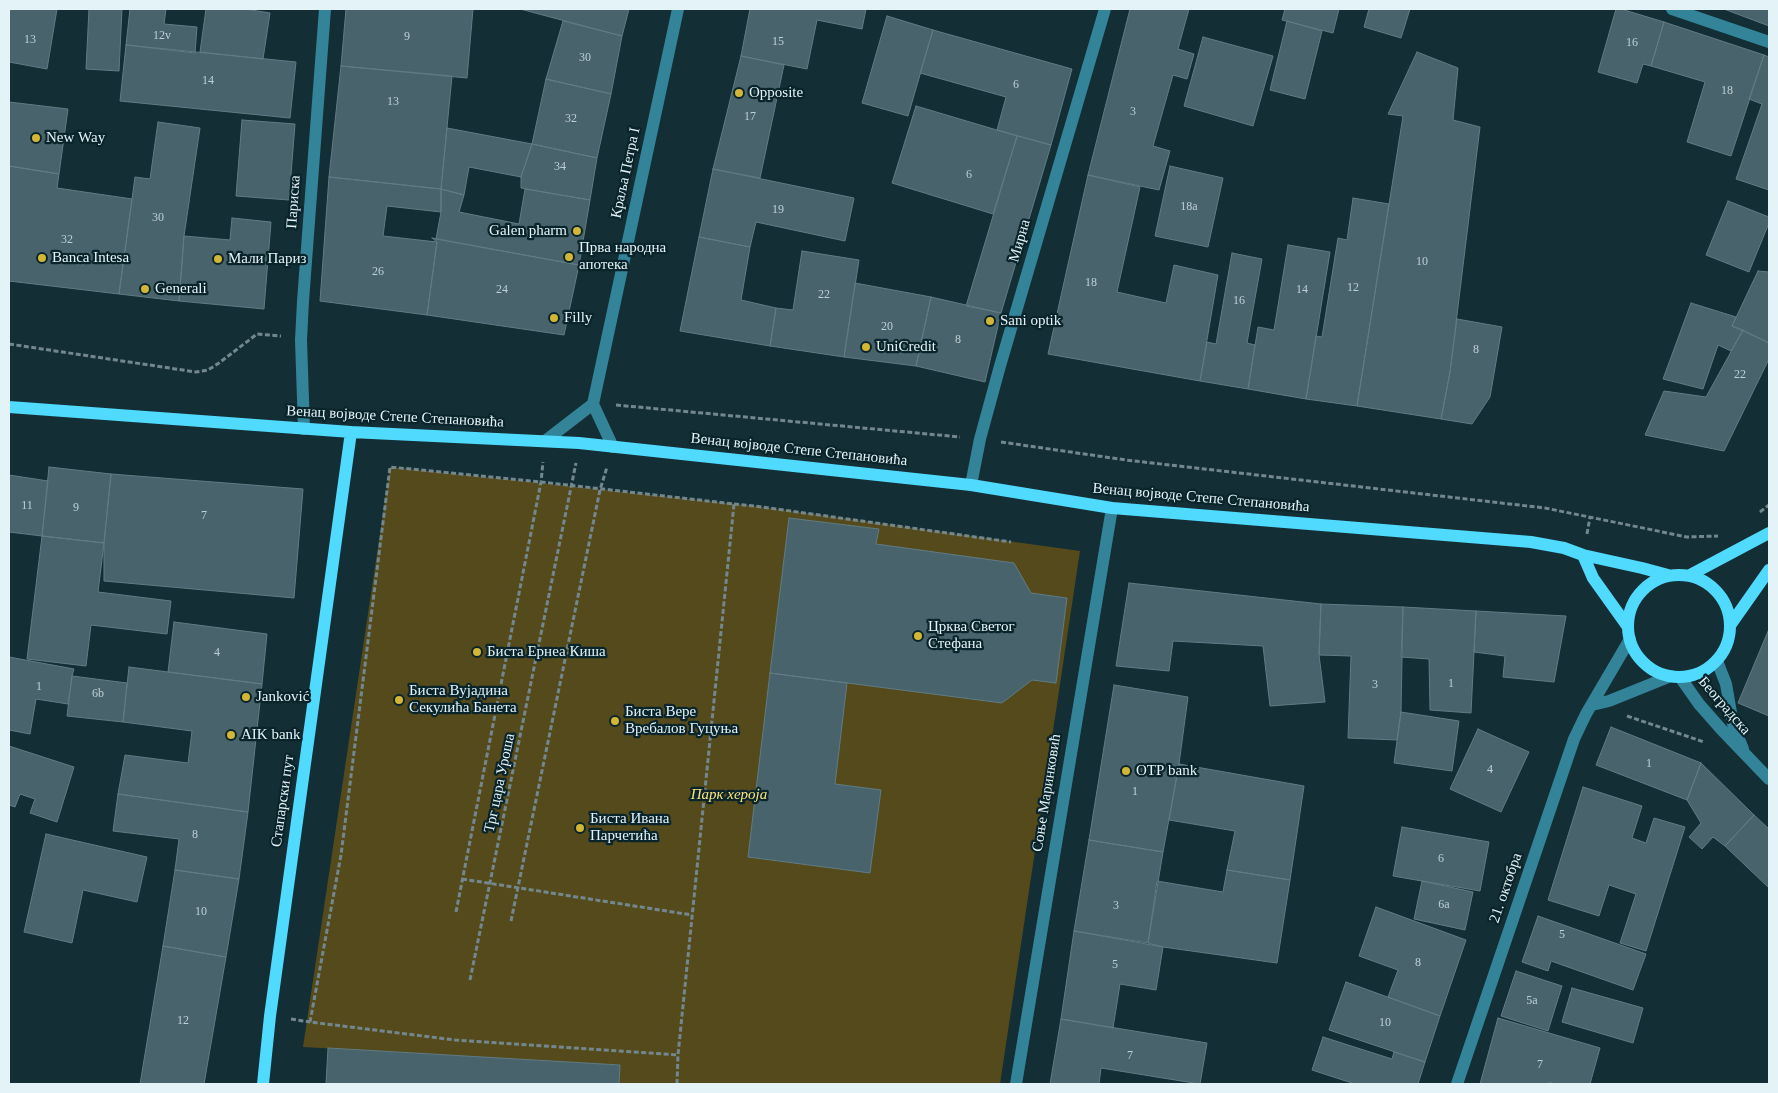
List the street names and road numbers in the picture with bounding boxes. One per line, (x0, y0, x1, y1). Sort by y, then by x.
street label: Краља Петра I (608, 126, 644, 220)
street label: Париска (283, 175, 305, 229)
street label: Мирна (1005, 218, 1035, 264)
street label: Венац војводе Степе Степановића (286, 402, 504, 432)
street label: Венац војводе Степе Степановића (690, 430, 908, 470)
street label: Венац војводе Степе Степановића (1092, 480, 1310, 516)
street label: Београдска (1694, 673, 1754, 739)
street label: Трг цара Уроша (481, 732, 519, 834)
street label: Соње Маринковић (1029, 733, 1065, 853)
street label: Стапарски пут (268, 754, 298, 848)
street label: 21. октобра (1486, 851, 1526, 925)

